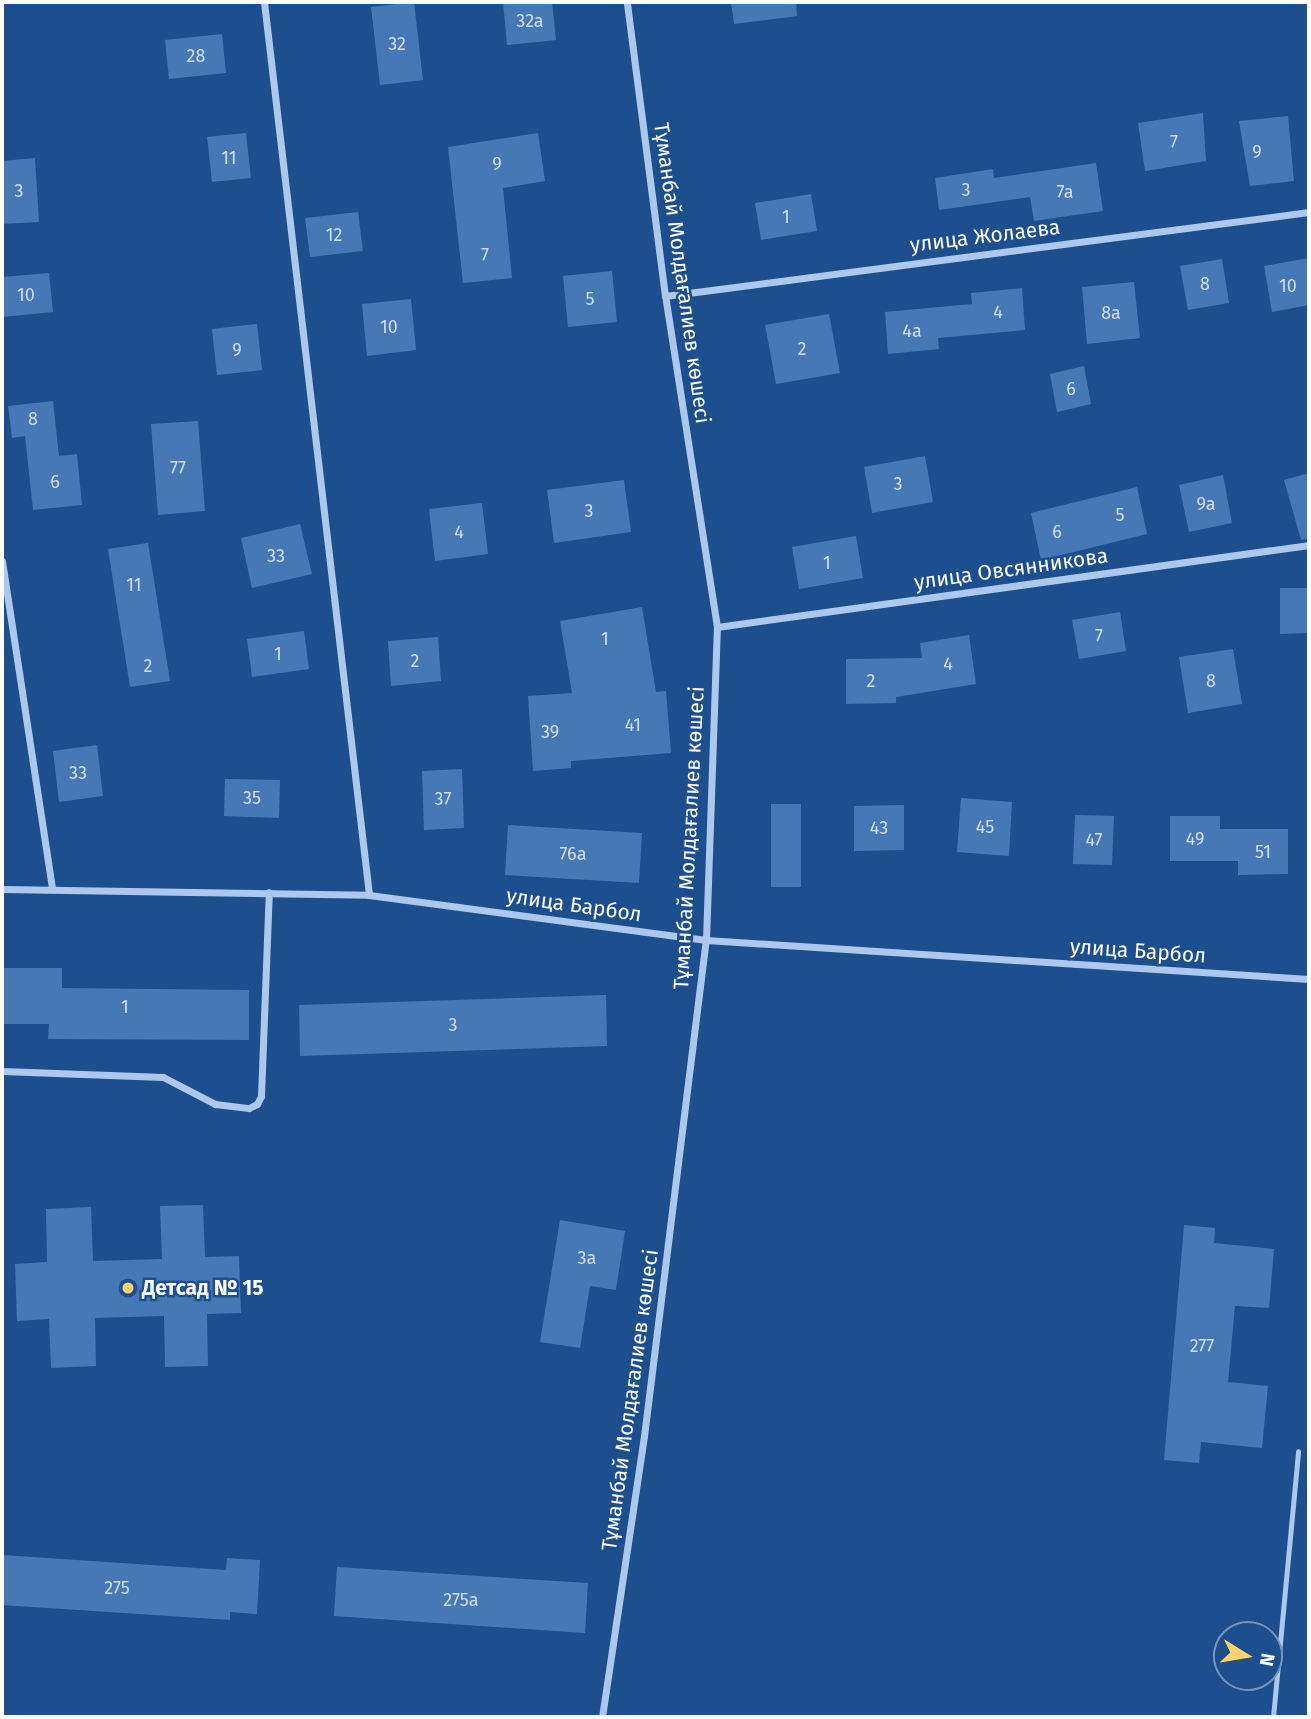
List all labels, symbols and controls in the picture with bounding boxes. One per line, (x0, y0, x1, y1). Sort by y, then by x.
house number: 32а (516, 10, 544, 32)
house number: 32 (388, 33, 406, 55)
house number: 28 (187, 45, 205, 67)
street label: Тұманбай Молдағалиев көшесі (648, 121, 716, 425)
house number: 7 (1170, 131, 1178, 153)
house number: 9 (1252, 141, 1262, 163)
house number: 11 (221, 147, 237, 169)
house number: 9 (492, 153, 502, 175)
house number: 3 (962, 179, 970, 201)
house number: 3 (15, 180, 23, 202)
house number: 7а (1056, 181, 1074, 203)
house number: 1 (782, 206, 790, 228)
street label: улица Жолаева (908, 214, 1062, 258)
house number: 12 (326, 224, 342, 246)
house number: 7 (481, 244, 489, 266)
house number: 8 (1200, 273, 1210, 295)
house number: 10 (1279, 275, 1297, 297)
house number: 10 (17, 284, 35, 306)
house number: 5 (585, 288, 595, 310)
house number: 4 (993, 301, 1003, 323)
house number: 8а (1101, 302, 1121, 324)
house number: 10 (380, 316, 398, 338)
house number: 4а (902, 320, 922, 342)
house number: 2 (798, 338, 806, 360)
house number: 9 (232, 339, 242, 361)
house number: 6 (1066, 378, 1076, 400)
house number: 8 (28, 408, 38, 430)
house number: 77 (170, 457, 186, 479)
house number: 6 (50, 471, 60, 493)
house number: 3 (894, 473, 902, 495)
house number: 9а (1196, 493, 1216, 515)
house number: 3 (585, 500, 593, 522)
house number: 5 (1115, 504, 1125, 526)
house number: 4 (454, 521, 464, 543)
house number: 6 (1052, 521, 1062, 543)
street label: улица Овсянникова (912, 543, 1110, 595)
house number: 33 (267, 545, 285, 567)
house number: 1 (823, 552, 831, 574)
house number: 11 (126, 574, 142, 596)
house number: 7 (1095, 625, 1103, 647)
house number: 1 (601, 628, 609, 650)
house number: 1 (274, 643, 282, 665)
house number: 2 (411, 650, 419, 672)
house number: 4 (943, 653, 953, 675)
house number: 2 (144, 655, 152, 677)
house number: 2 (867, 670, 875, 692)
house number: 8 (1206, 670, 1216, 692)
street label: Тұманбай Молдағалиев көшесі (668, 686, 710, 990)
house number: 41 (625, 714, 641, 736)
house number: 39 (541, 721, 559, 743)
house number: 33 (69, 762, 87, 784)
house number: 35 (243, 787, 261, 809)
house number: 37 (435, 788, 451, 810)
house number: 45 (976, 816, 994, 838)
house number: 43 (870, 817, 888, 839)
house number: 49 (1186, 828, 1204, 850)
house number: 47 (1085, 829, 1103, 851)
house number: 51 (1255, 841, 1271, 863)
house number: 76а (560, 843, 586, 865)
street label: улица Барбол (505, 883, 643, 927)
street label: улица Барбол (1069, 934, 1207, 968)
house number: 1 (121, 996, 129, 1018)
house number: 3 (449, 1014, 457, 1036)
house number: 3а (578, 1247, 596, 1269)
street label: Тұманбай Молдағалиев көшесі (596, 1248, 664, 1552)
place label: Детсад № 15 (142, 1275, 263, 1301)
marker: Детсад № 15 (120, 1280, 136, 1296)
house number: 277 (1190, 1335, 1214, 1357)
house number: 275 (104, 1577, 130, 1599)
house number: 275а (443, 1589, 479, 1611)
north arrow (1213, 1621, 1283, 1691)
text: N (1255, 1651, 1280, 1668)

